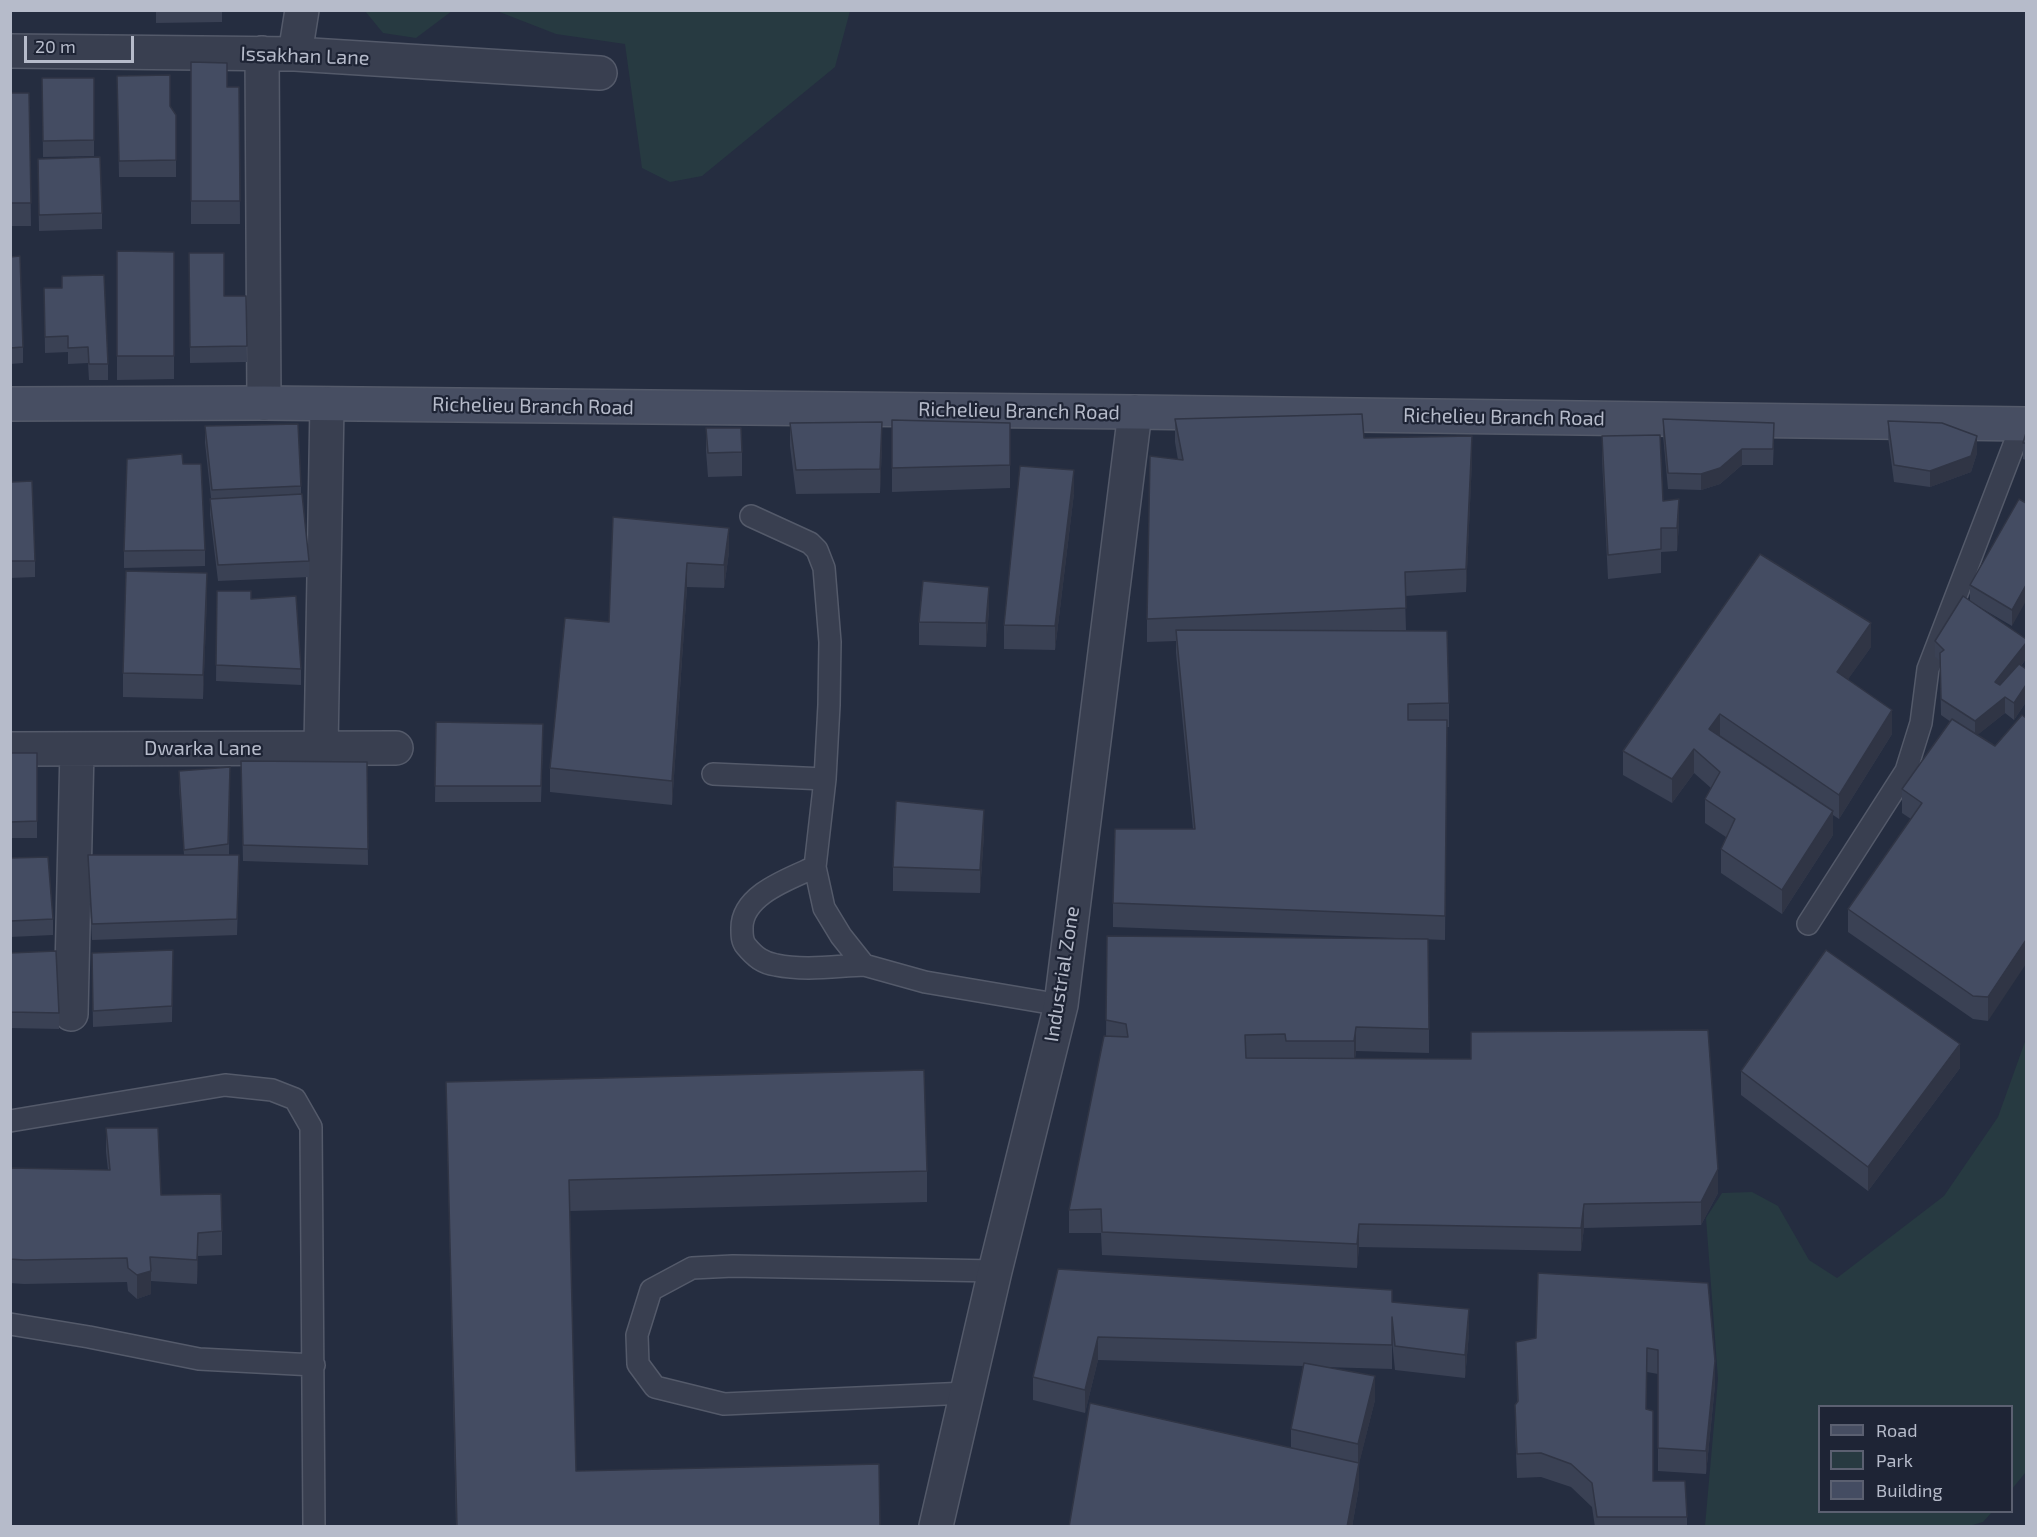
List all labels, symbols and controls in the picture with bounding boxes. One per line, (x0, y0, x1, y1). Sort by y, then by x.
scale bar (27, 24, 136, 62)
text: 20 m (35, 35, 76, 57)
street label: Issakhan Lane (240, 42, 370, 70)
street label: Richelieu Branch Road (432, 392, 634, 420)
street label: Richelieu Branch Road (918, 397, 1120, 425)
street label: Richelieu Branch Road (1403, 403, 1605, 431)
street label: Dwarka Lane (144, 736, 262, 760)
street label: Industrial Zone (1039, 905, 1085, 1043)
legend (1818, 1405, 2013, 1513)
text: Road (1876, 1419, 1917, 1441)
text: Park (1876, 1449, 1913, 1471)
text: Building (1876, 1479, 1943, 1501)

